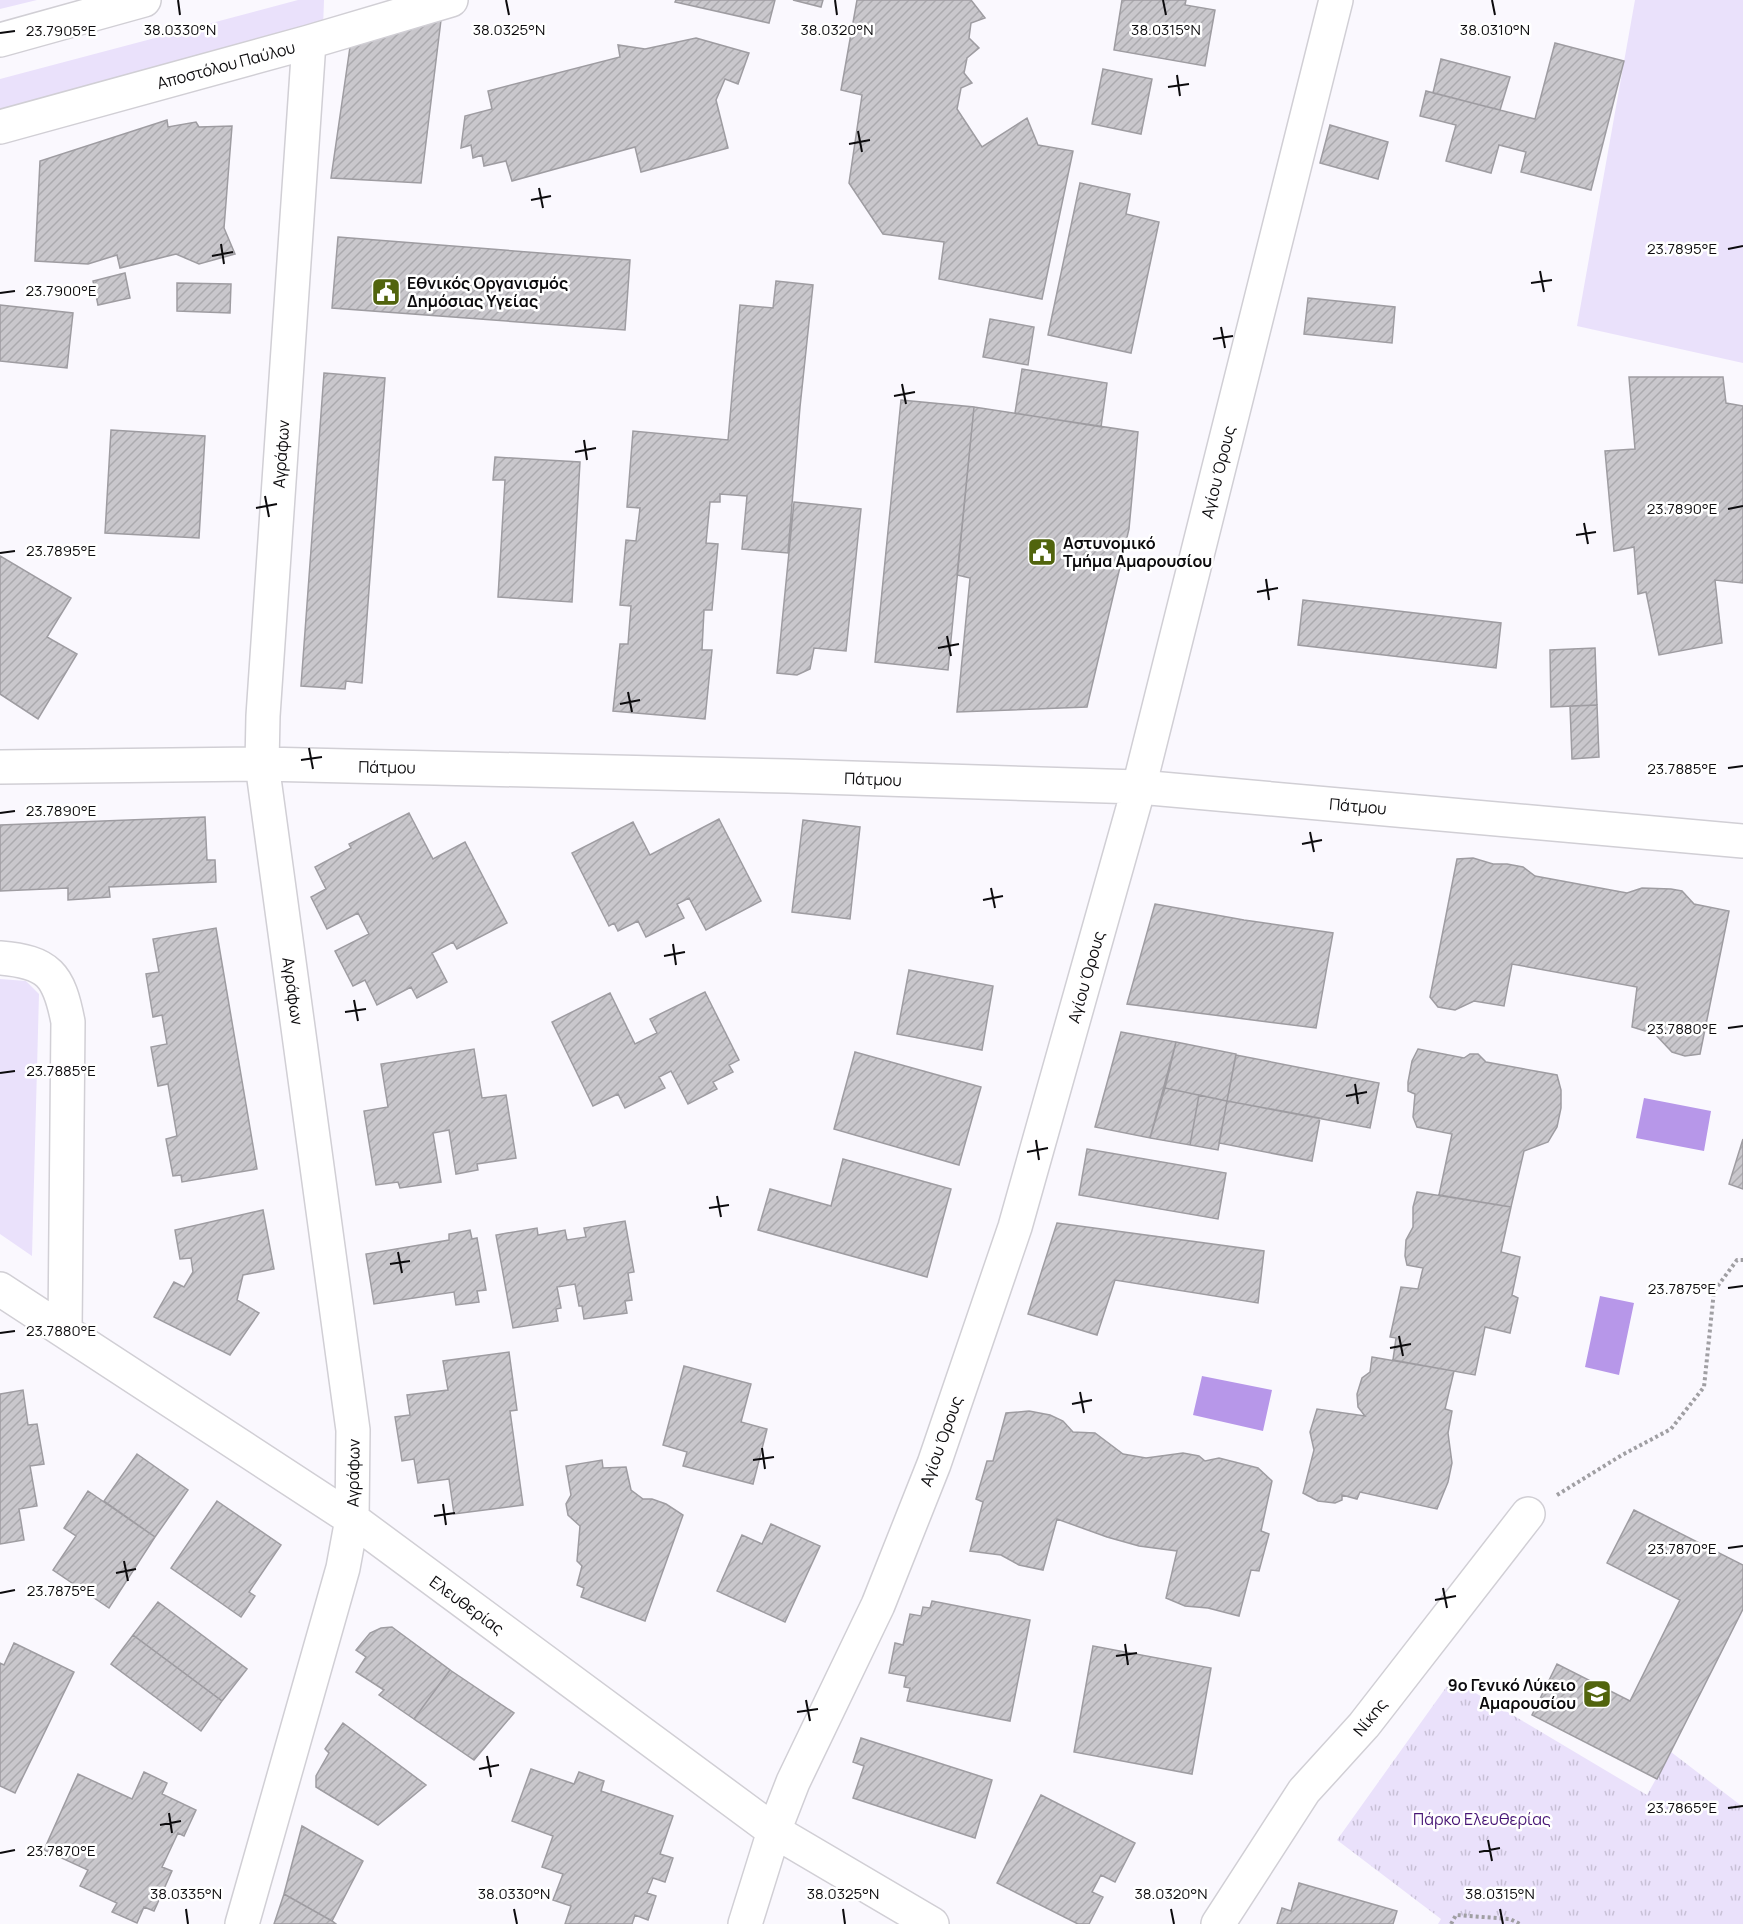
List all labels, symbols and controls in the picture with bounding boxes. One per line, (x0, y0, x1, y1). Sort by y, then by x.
text: 38.0330°N (144, 19, 216, 40)
text: 38.0325°N (473, 19, 545, 40)
text: 38.0320°N (801, 19, 873, 40)
text: 38.0315°N (1131, 19, 1201, 40)
text: 38.0310°N (1460, 19, 1530, 40)
text: 23.7905°E (26, 20, 96, 41)
street label: Αποστόλου Παύλου (154, 36, 298, 94)
text: 23.7895°E (1647, 238, 1717, 259)
place label: Εθνικός Οργανισμός Δημόσιας Υγείας (407, 272, 568, 312)
public building icon: Εθνικός Οργανισμός Δημόσιας Υγείας (370, 276, 402, 308)
text: 23.7900°E (25, 280, 97, 301)
street label: Αγράφων (268, 419, 294, 489)
street label: Αγίου Όρους (1196, 423, 1240, 521)
text: 23.7890°E (1647, 498, 1717, 519)
place label: Αστυνομικό Τμήμα Αμαρουσίου (1063, 532, 1212, 572)
public building icon: Αστυνομικό Τμήμα Αμαρουσίου (1026, 536, 1058, 568)
text: 23.7895°E (26, 540, 96, 561)
street label: Πάτμου (358, 755, 416, 779)
text: 23.7885°E (1647, 758, 1717, 779)
street label: Πάτμου (844, 767, 902, 791)
street label: Πάτμου (1328, 793, 1388, 819)
text: 23.7890°E (26, 800, 96, 821)
street label: Αγίου Όρους (1062, 928, 1110, 1026)
street label: Αγράφων (277, 956, 309, 1026)
text: 23.7880°E (1647, 1018, 1717, 1039)
text: 23.7885°E (26, 1060, 96, 1081)
text: 23.7875°E (1648, 1278, 1716, 1299)
text: 23.7880°E (26, 1320, 96, 1341)
street label: Αγίου Όρους (914, 1392, 968, 1489)
street label: Αγράφων (341, 1439, 365, 1507)
text: 23.7870°E (1648, 1538, 1716, 1559)
street label: Ελευθερίας (425, 1571, 509, 1640)
text: 23.7875°E (27, 1580, 95, 1601)
place label: 9ο Γενικό Λύκειο Αμαρουσίου (1448, 1674, 1576, 1714)
school or university icon: 9ο Γενικό Λύκειο Αμαρουσίου (1581, 1678, 1613, 1710)
street label: Νίκης (1348, 1693, 1392, 1741)
text: 23.7865°E (1647, 1797, 1717, 1818)
park label: Πάρκο Ελευθερίας (1413, 1808, 1551, 1830)
text: 23.7870°E (27, 1840, 95, 1861)
text: 38.0335°N (150, 1883, 222, 1904)
text: 38.0330°N (478, 1883, 550, 1904)
text: 38.0325°N (807, 1883, 879, 1904)
text: 38.0320°N (1135, 1883, 1207, 1904)
text: 38.0315°N (1465, 1883, 1535, 1904)

